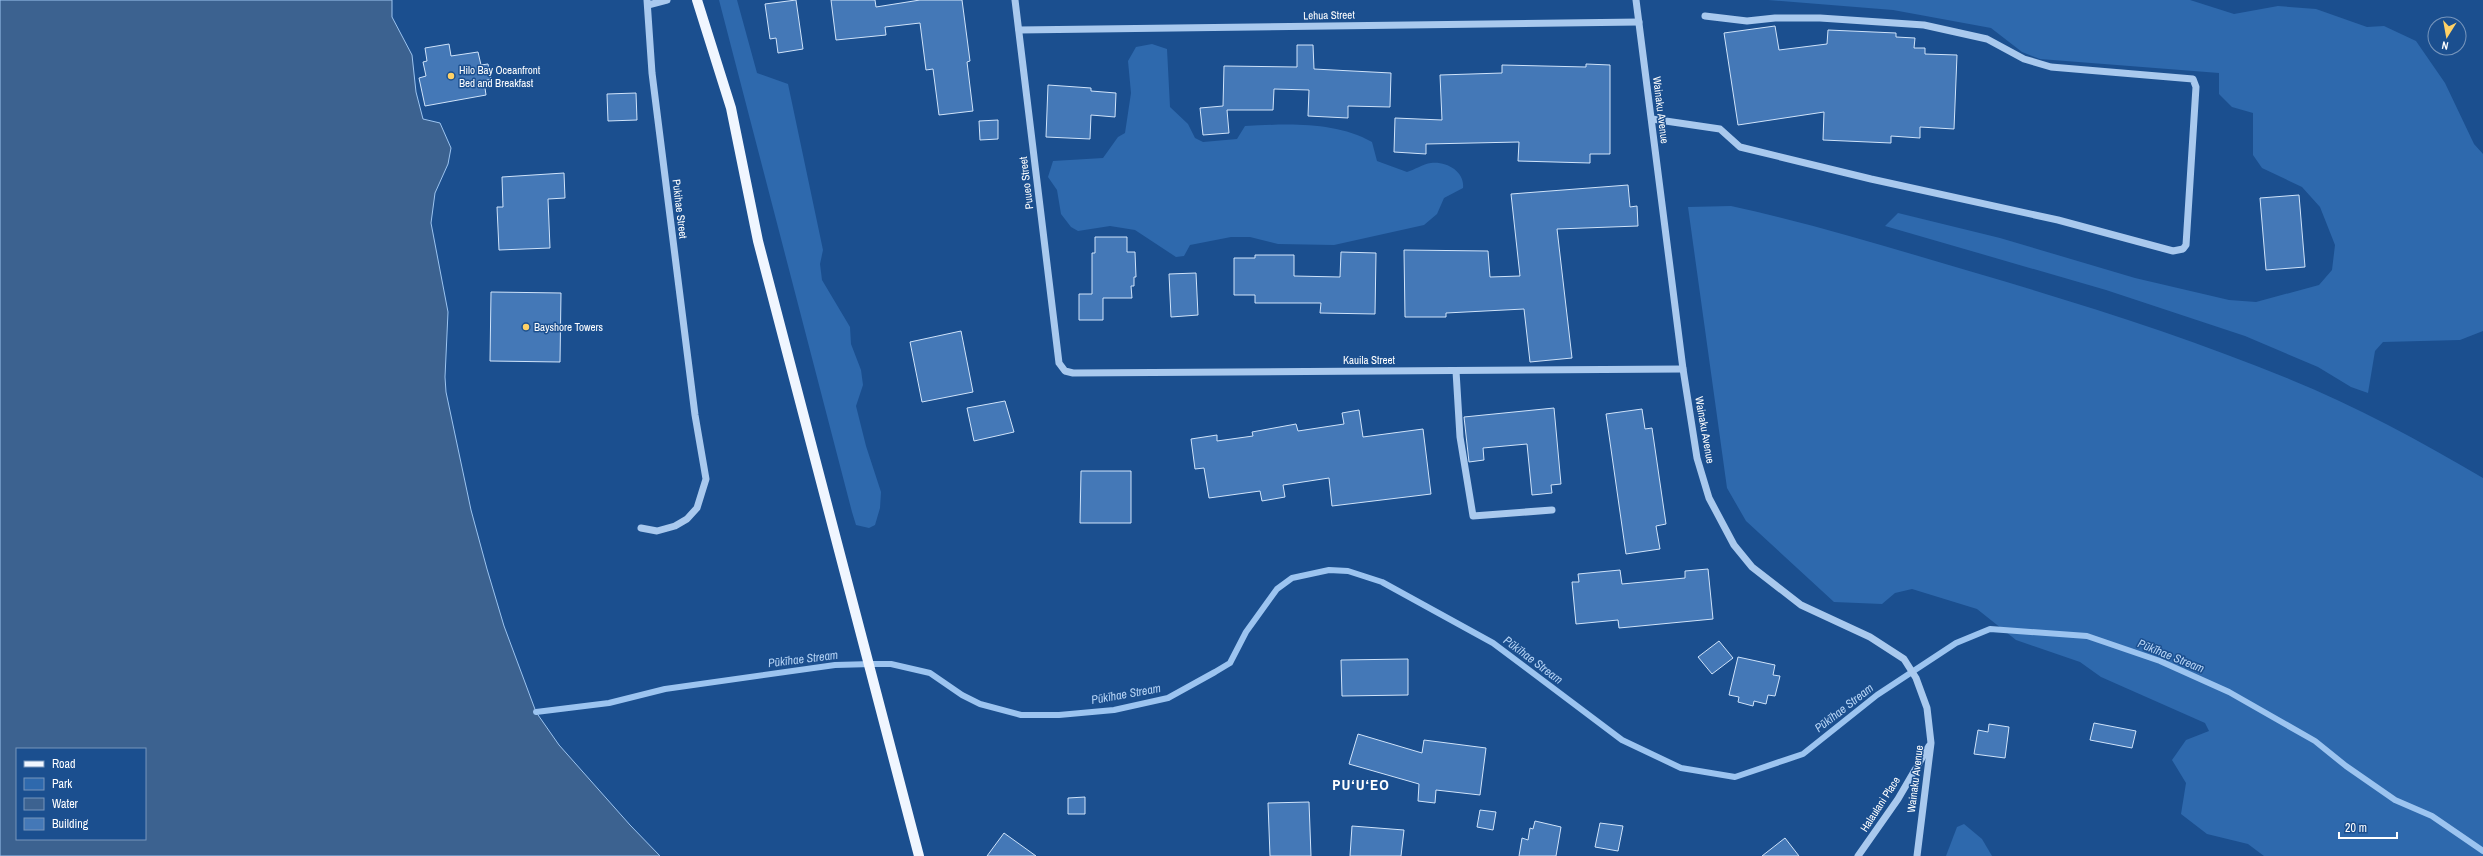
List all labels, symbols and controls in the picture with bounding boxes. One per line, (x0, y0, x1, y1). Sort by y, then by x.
street label: Lehua Street (1303, 8, 1355, 22)
north arrow (2427, 16, 2467, 56)
text: N (2441, 38, 2450, 53)
place label: Hilo Bay Oceanfront Bed and Breakfast (459, 63, 541, 90)
marker: Hilo Bay Oceanfront Bed and Breakfast (446, 71, 456, 81)
street label: Wainaku Avenue (1650, 76, 1672, 144)
street label: Puueo Street (1016, 156, 1036, 210)
street label: Pukihae Street (669, 179, 691, 240)
place label: Bayshore Towers (534, 320, 604, 334)
marker: Bayshore Towers (521, 322, 531, 332)
street label: Kauila Street (1343, 353, 1396, 367)
street label: Wainaku Avenue (1692, 395, 1718, 465)
water label: Pūkīhae Stream (1500, 632, 1566, 688)
water label: Pūkīhae Stream (2135, 635, 2207, 677)
water label: Pūkīhae Stream (767, 647, 839, 671)
water label: Pūkīhae Stream (1090, 680, 1162, 708)
water label: Pūkīhae Stream (1811, 680, 1877, 736)
street label: Wainaku Avenue (1904, 745, 1926, 813)
legend (16, 748, 146, 840)
text: Road (52, 756, 76, 772)
district label: PU‘U‘EO (1332, 774, 1390, 795)
street label: Halaulani Place (1857, 774, 1903, 834)
text: Park (52, 776, 72, 792)
text: Water (52, 796, 79, 812)
scale bar (2339, 814, 2397, 840)
text: Building (52, 816, 89, 832)
text: 20 m (2345, 820, 2367, 836)

